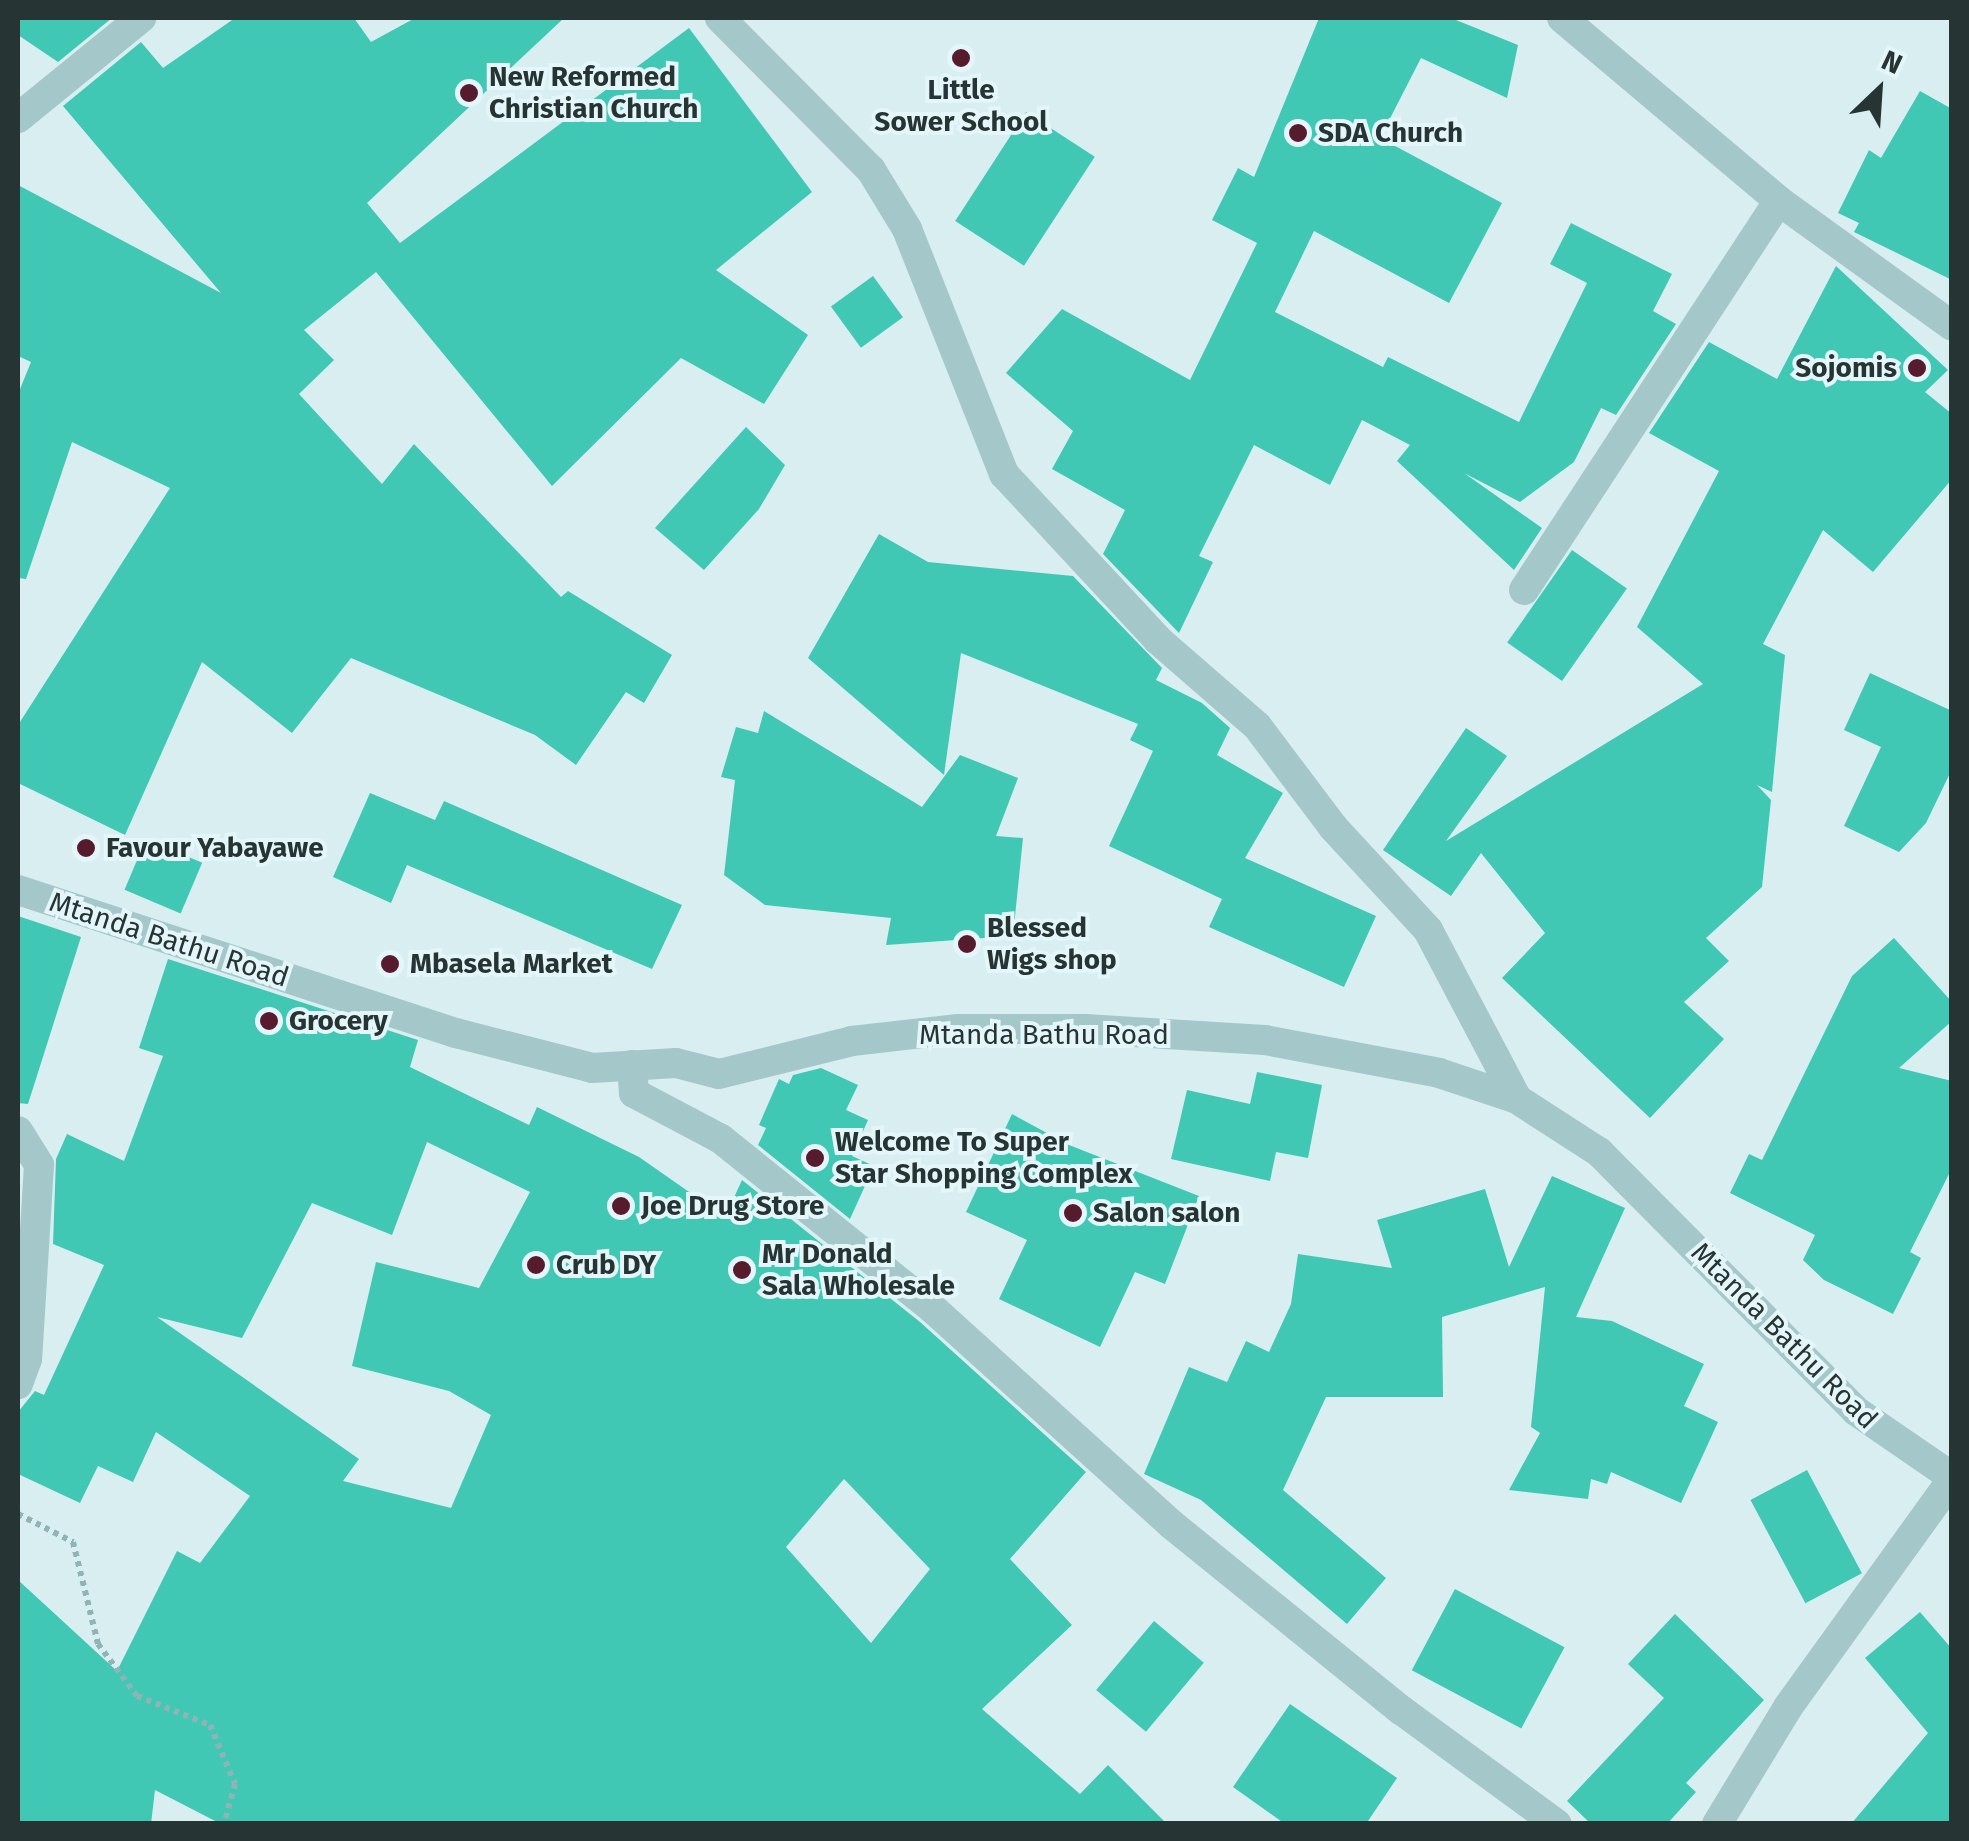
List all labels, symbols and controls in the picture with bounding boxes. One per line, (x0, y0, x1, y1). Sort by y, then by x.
north arrow (1829, 40, 1929, 140)
text: N (1876, 43, 1907, 81)
marker: Little Sower School (950, 47, 972, 69)
place label: New Reformed Christian Church (489, 60, 698, 126)
place label: Little Sower School (874, 73, 1048, 139)
marker: New Reformed Christian Church (458, 82, 480, 104)
place label: SDA Church (1318, 116, 1463, 150)
marker: SDA Church (1287, 122, 1309, 144)
place label: Sojomis (1795, 351, 1897, 385)
marker: Sojomis (1906, 357, 1928, 379)
place label: Favour Yabayawe (106, 831, 324, 865)
marker: Favour Yabayawe (75, 837, 97, 859)
street label: Mtanda Bathu Road (45, 885, 293, 995)
place label: Blessed Wigs shop (987, 911, 1117, 977)
marker: Blessed Wigs shop (956, 933, 978, 955)
place label: Mbasela Market (410, 947, 613, 981)
marker: Mbasela Market (379, 953, 401, 975)
place label: Grocery (289, 1004, 388, 1038)
marker: Grocery (258, 1010, 280, 1032)
street label: Mtanda Bathu Road (919, 1018, 1169, 1052)
place label: Welcome To Super Star Shopping Complex (835, 1125, 1133, 1191)
marker: Welcome To Super Star Shopping Complex (804, 1147, 826, 1169)
place label: Joe Drug Store (641, 1189, 824, 1223)
marker: Joe Drug Store (610, 1195, 632, 1217)
place label: Salon salon (1093, 1196, 1240, 1230)
marker: Salon salon (1062, 1202, 1084, 1224)
street label: Mtanda Bathu Road (1684, 1236, 1884, 1436)
place label: Mr Donald Sala Wholesale (762, 1237, 955, 1303)
place label: Crub DY (556, 1248, 656, 1282)
marker: Crub DY (525, 1254, 547, 1276)
marker: Mr Donald Sala Wholesale (731, 1259, 753, 1281)

